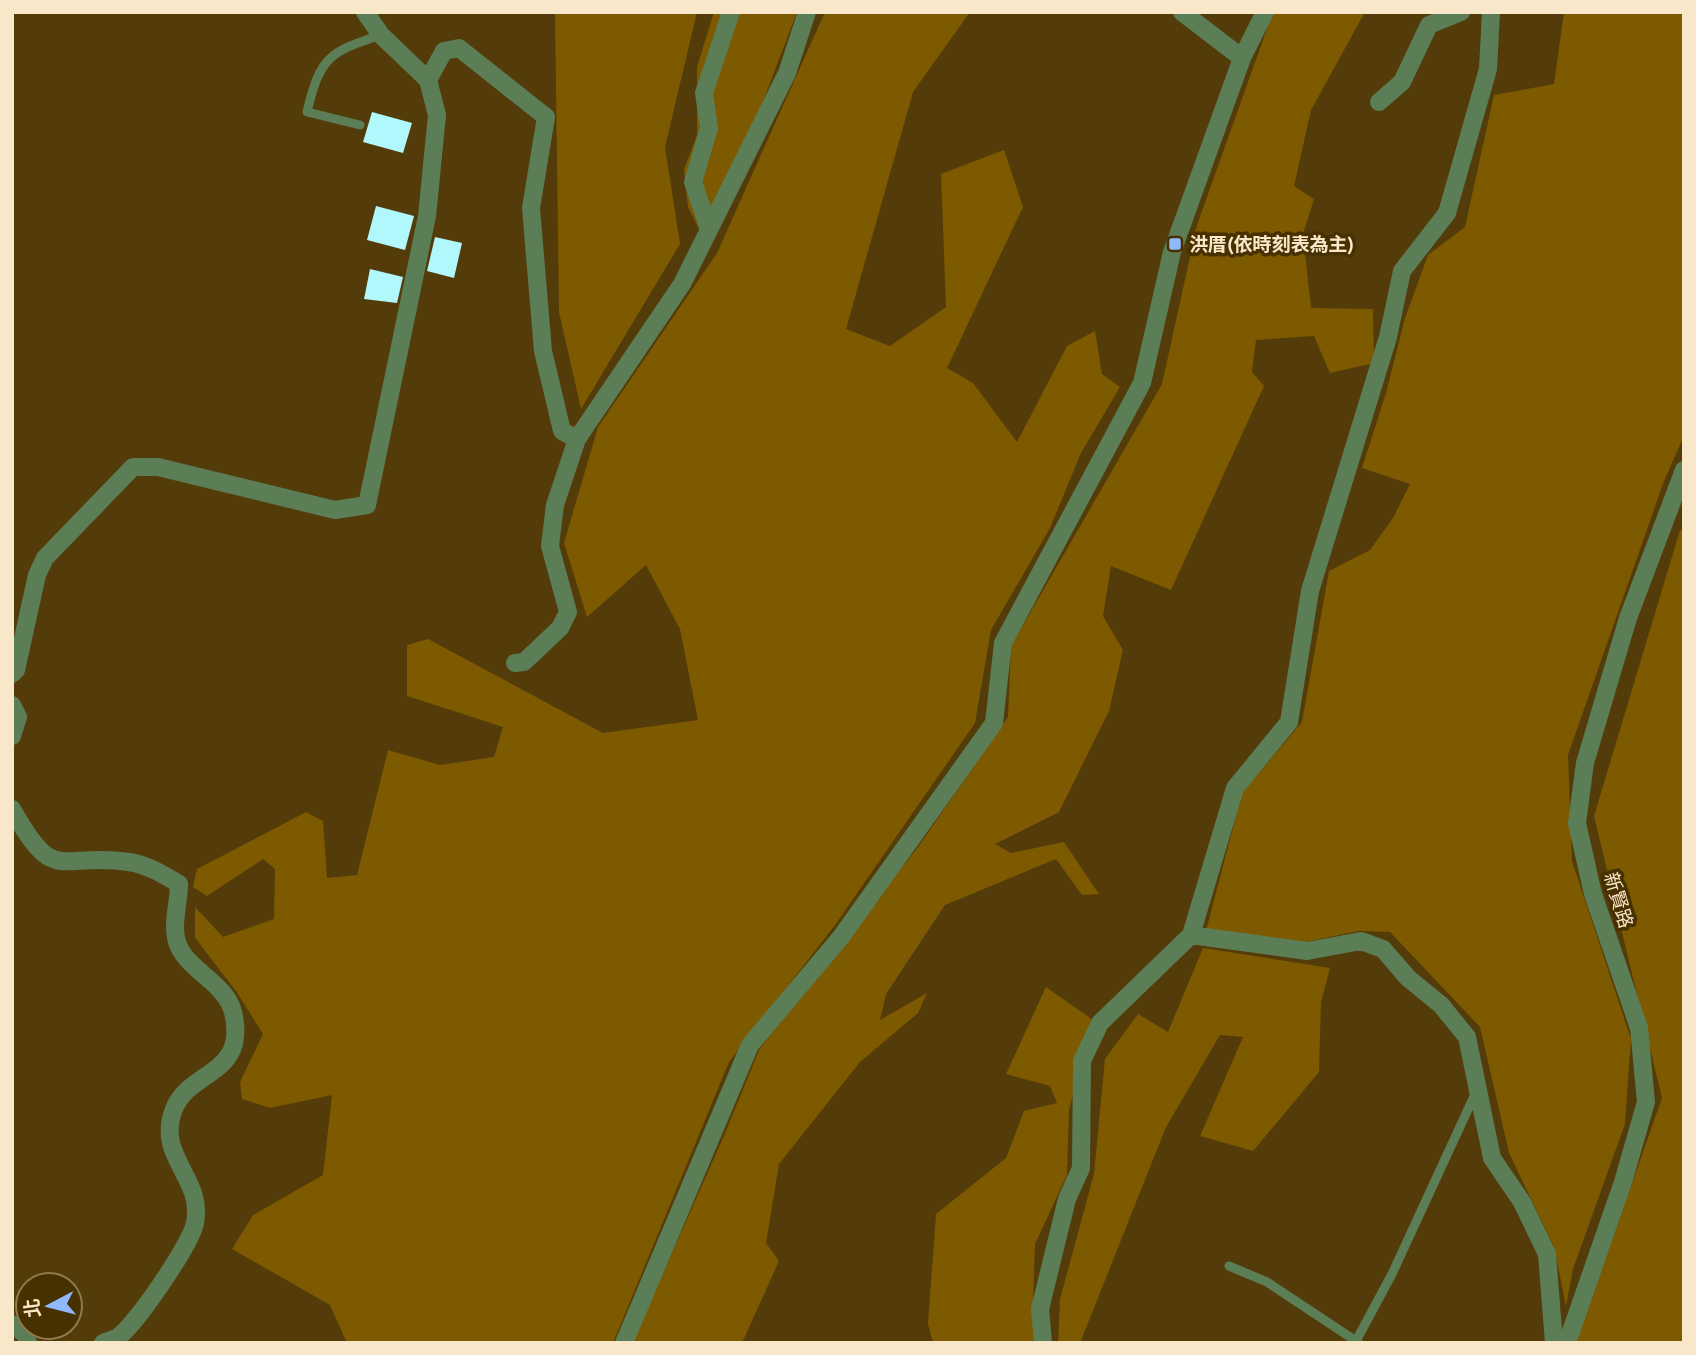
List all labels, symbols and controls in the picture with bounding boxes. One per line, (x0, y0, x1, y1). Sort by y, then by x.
place label: 洪厝(依時刻表為主) (1189, 233, 1354, 255)
marker: 洪厝(依時刻表為主) (1167, 236, 1183, 252)
street label: 新賢路 (1600, 870, 1638, 930)
north arrow (14, 1271, 84, 1341)
text: 北 (20, 1297, 44, 1319)

